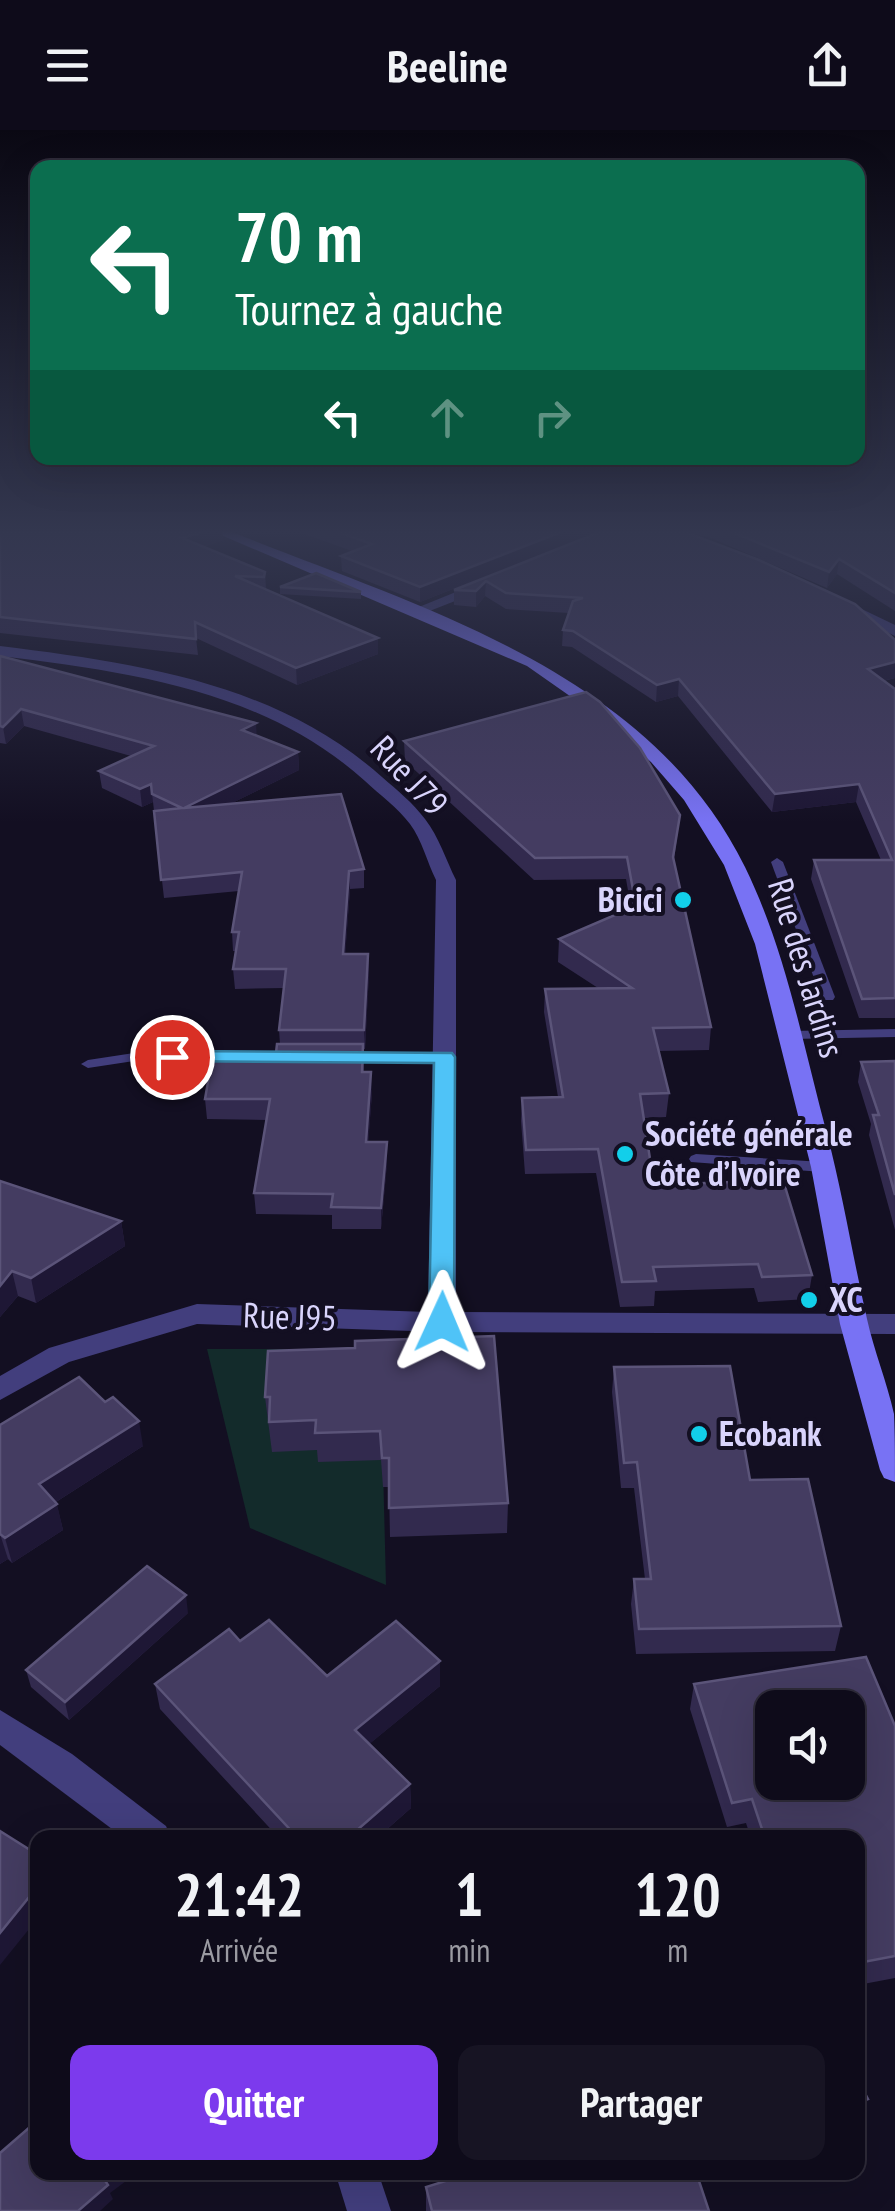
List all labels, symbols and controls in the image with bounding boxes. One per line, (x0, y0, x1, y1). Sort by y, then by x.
text: Beeline (387, 36, 508, 94)
icon: menu (40, 38, 95, 93)
icon: share (800, 38, 855, 93)
text: 70 m (235, 191, 363, 281)
icon: left (70, 200, 200, 330)
text: Tournez à gauche (235, 279, 503, 337)
icon: left (315, 390, 370, 445)
icon: ahead (420, 390, 475, 445)
icon: right (525, 390, 580, 445)
street label: Rue J79 (361, 725, 459, 825)
street label: Rue des Jardins (758, 873, 856, 1063)
place label: Bicici (598, 876, 663, 922)
marker: Bicici (672, 889, 694, 911)
pin (130, 1015, 215, 1100)
icon: arrive (145, 1030, 200, 1085)
place label: Société générale Côte d’Ivoire (645, 1110, 853, 1196)
marker: Société générale Côte d’Ivoire (614, 1143, 636, 1165)
position arrow (390, 1270, 494, 1374)
place label: XC (829, 1276, 862, 1322)
marker: XC (798, 1289, 820, 1311)
street label: Rue J95 (242, 1291, 338, 1341)
place label: Ecobank (719, 1410, 822, 1456)
marker: Ecobank (688, 1423, 710, 1445)
map controls (755, 1690, 865, 1800)
button: sound (755, 1690, 865, 1800)
text: 21:42 (174, 1855, 304, 1933)
text: 1 (455, 1855, 484, 1933)
text: 120 (635, 1855, 721, 1933)
text: Arrivée (200, 1929, 278, 1971)
text: min (448, 1929, 490, 1971)
text: m (667, 1929, 688, 1971)
button: Quitter (70, 2045, 438, 2160)
button: Partager (458, 2045, 825, 2160)

